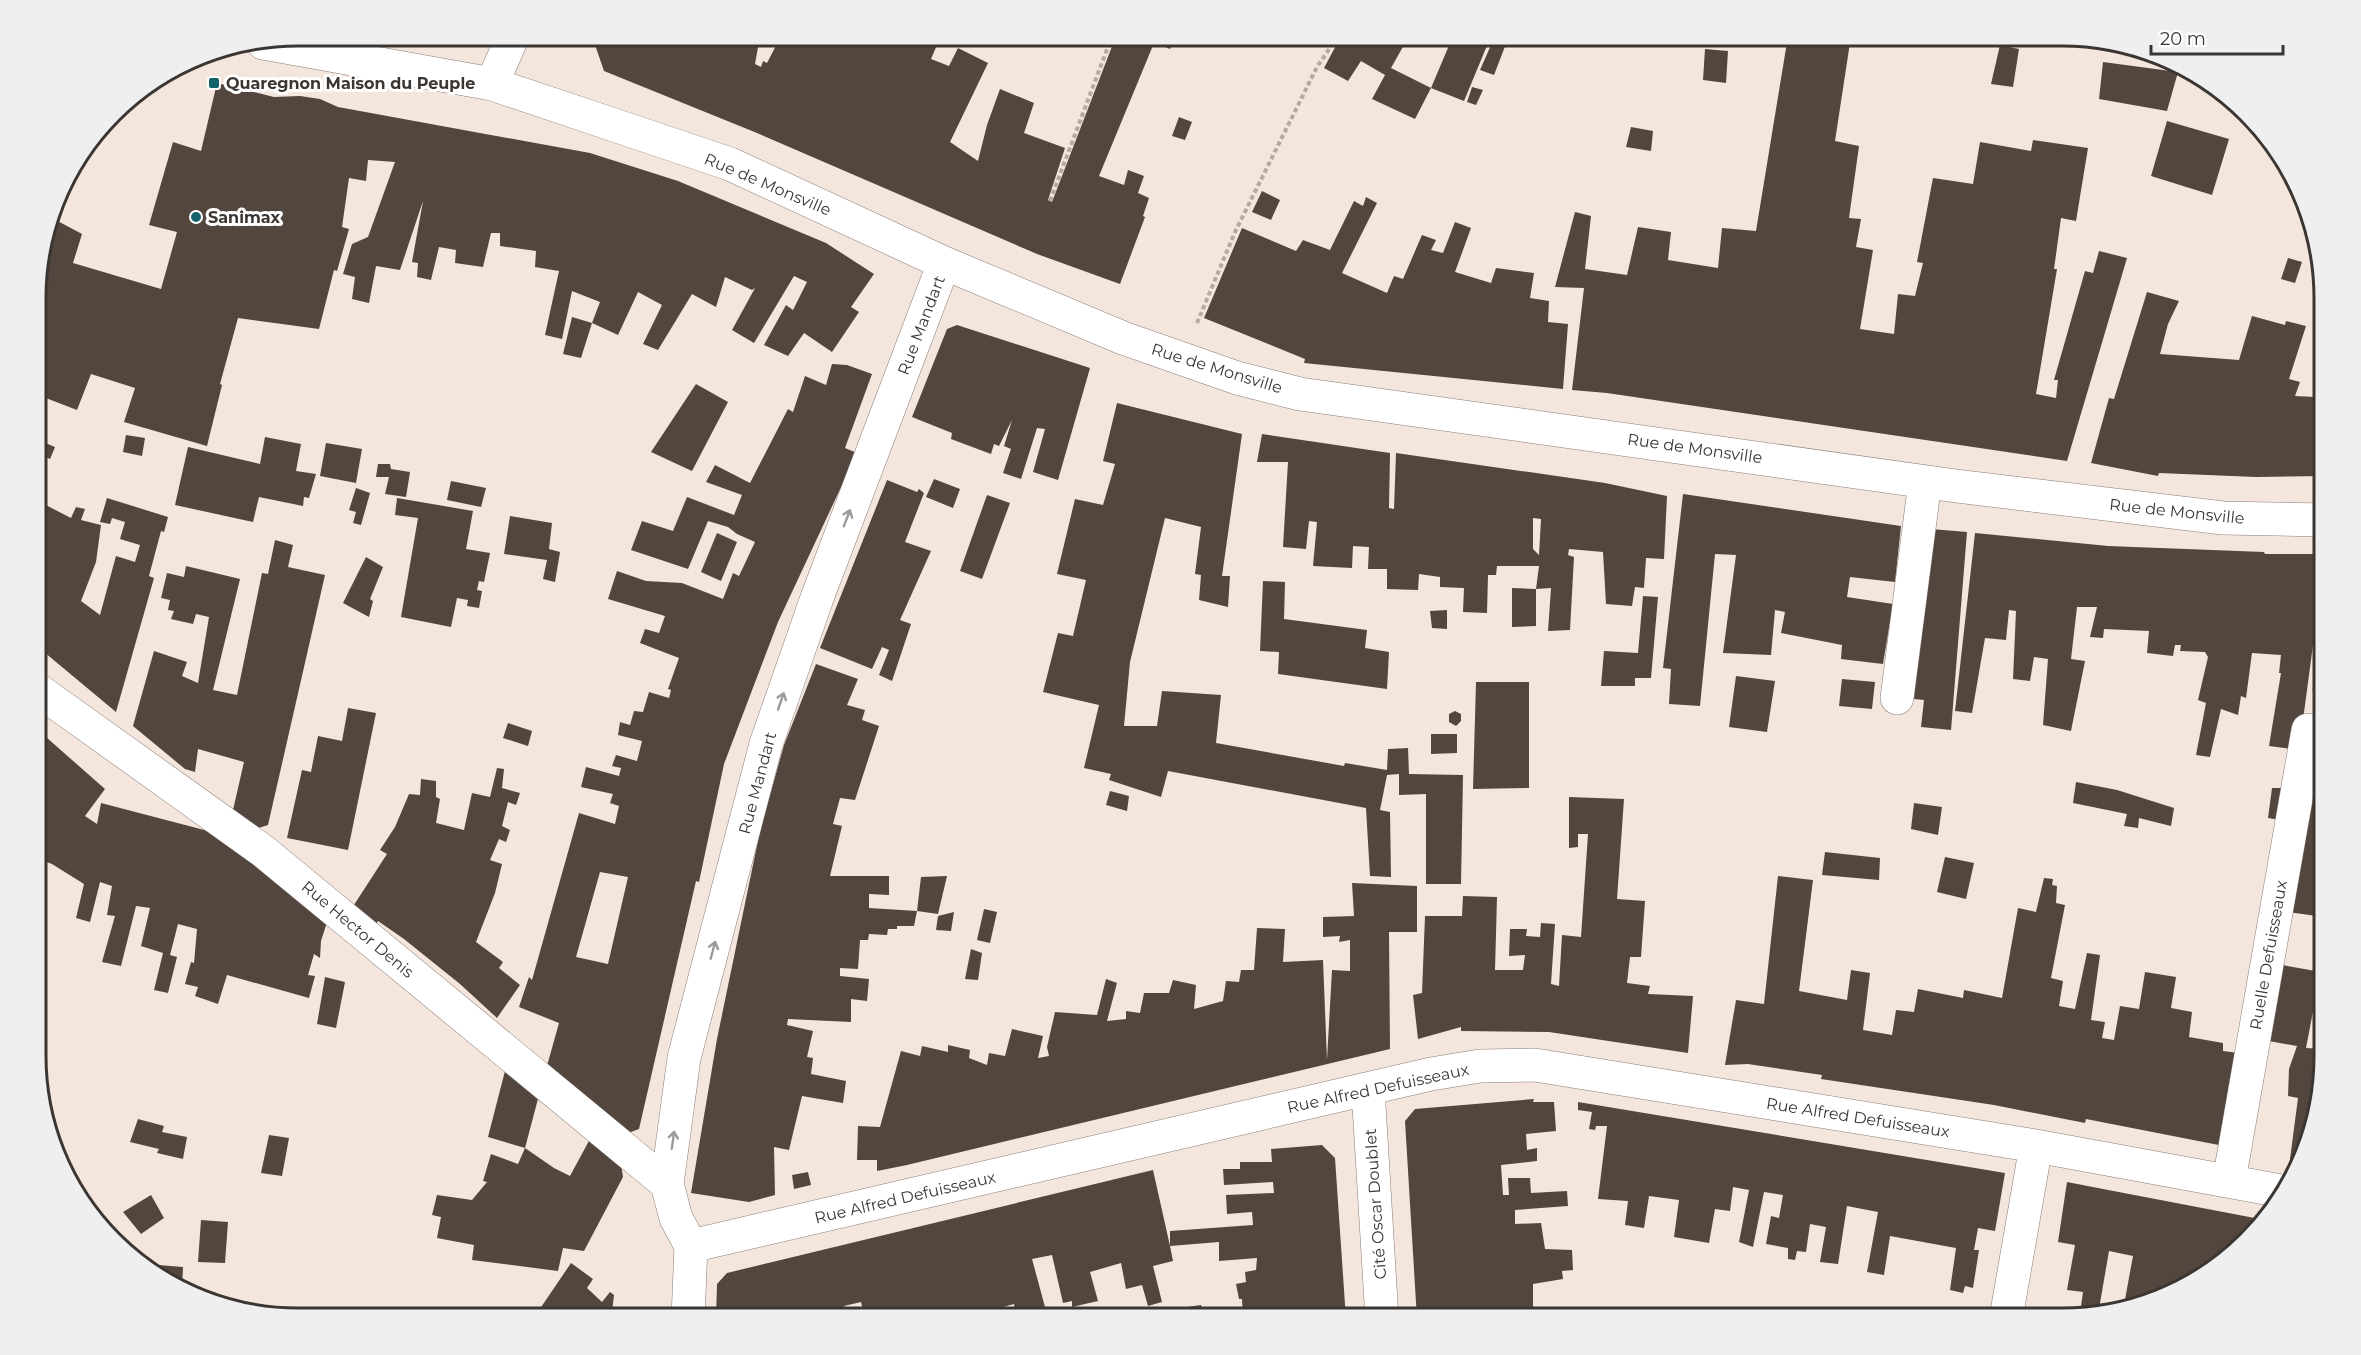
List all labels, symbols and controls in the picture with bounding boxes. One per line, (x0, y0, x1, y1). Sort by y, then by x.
scale bar (2151, 18, 2283, 56)
text: 20 m (2160, 28, 2206, 50)
place label: Quaregnon Maison du Peuple (226, 74, 475, 93)
marker: Quaregnon Maison du Peuple (207, 76, 221, 90)
street label: Rue de Monsville (702, 149, 834, 220)
place label: Sanimax (208, 208, 281, 227)
marker: Sanimax (189, 210, 203, 224)
street label: Rue Mandart (894, 272, 949, 378)
street label: Rue de Monsville (1149, 340, 1285, 397)
street label: Rue de Monsville (1626, 430, 1764, 467)
street label: Rue de Monsville (2108, 495, 2246, 528)
one-way arrow (843, 509, 854, 527)
one-way arrow (777, 692, 788, 711)
street label: Rue Mandart (735, 729, 780, 836)
street label: Rue Hector Denis (298, 877, 418, 982)
street label: Ruelle Defuisseaux (2246, 878, 2291, 1031)
one-way arrow (707, 940, 719, 959)
street label: Rue Alfred Defuisseaux (1285, 1060, 1471, 1117)
street label: Rue Alfred Defuisseaux (1765, 1094, 1951, 1141)
street label: Cité Oscar Doublet (1361, 1127, 1390, 1280)
one-way arrow (668, 1131, 679, 1151)
street label: Rue Alfred Defuisseaux (813, 1167, 998, 1228)

